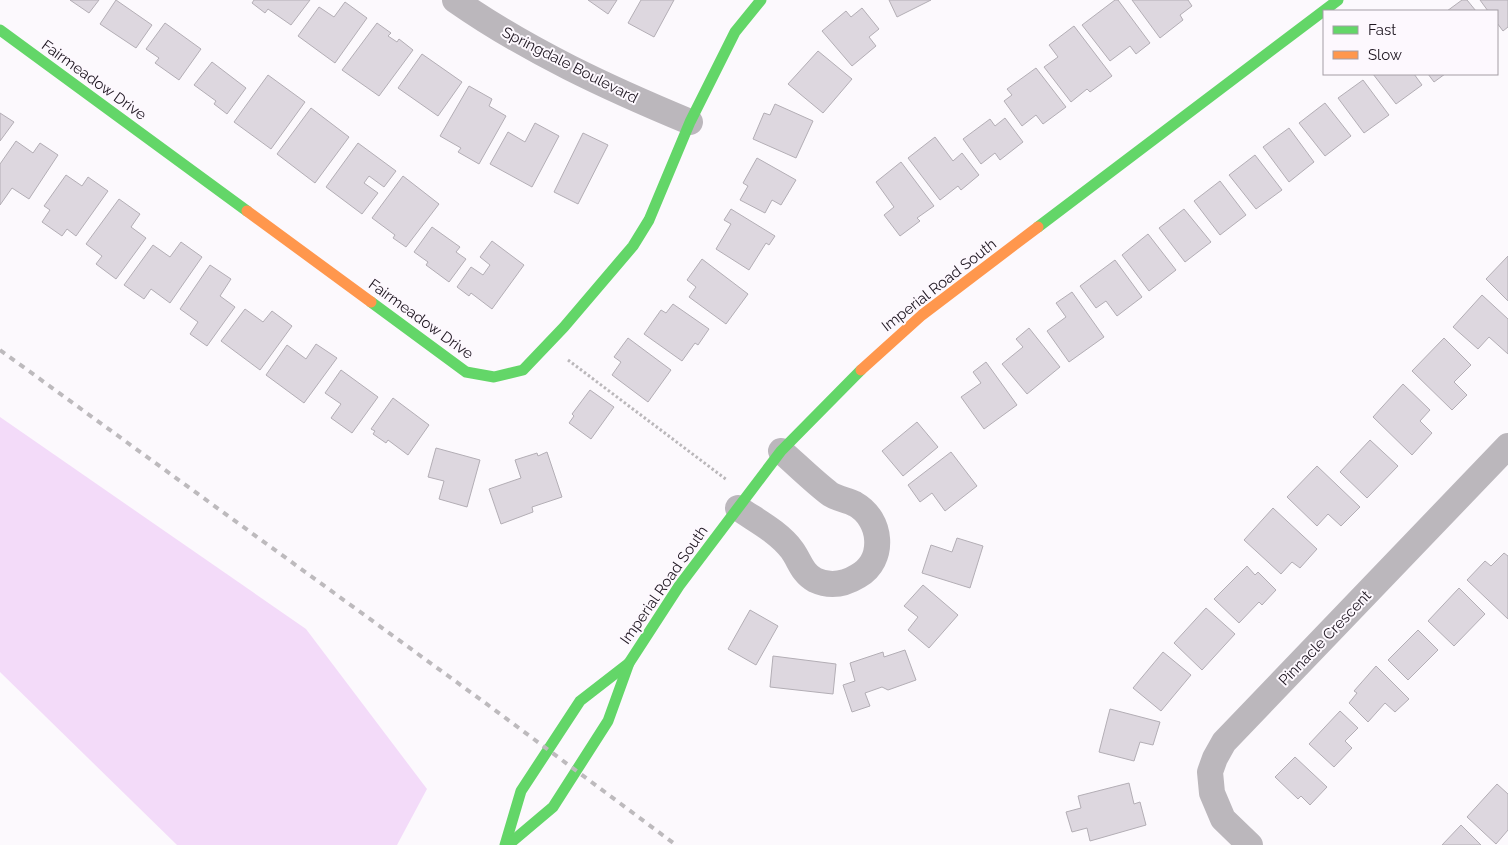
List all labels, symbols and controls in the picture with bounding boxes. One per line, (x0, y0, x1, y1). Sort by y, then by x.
legend (1323, 10, 1498, 75)
text: Fast (1368, 21, 1396, 39)
street label: Springdale Boulevard (499, 23, 641, 107)
street label: Fairmeadow Drive (38, 36, 150, 124)
text: Slow (1368, 46, 1402, 64)
street label: Imperial Road South (878, 235, 1000, 335)
street label: Fairmeadow Drive (365, 275, 477, 363)
street label: Imperial Road South (616, 522, 712, 648)
street label: Pinnacle Crescent (1275, 587, 1375, 689)

